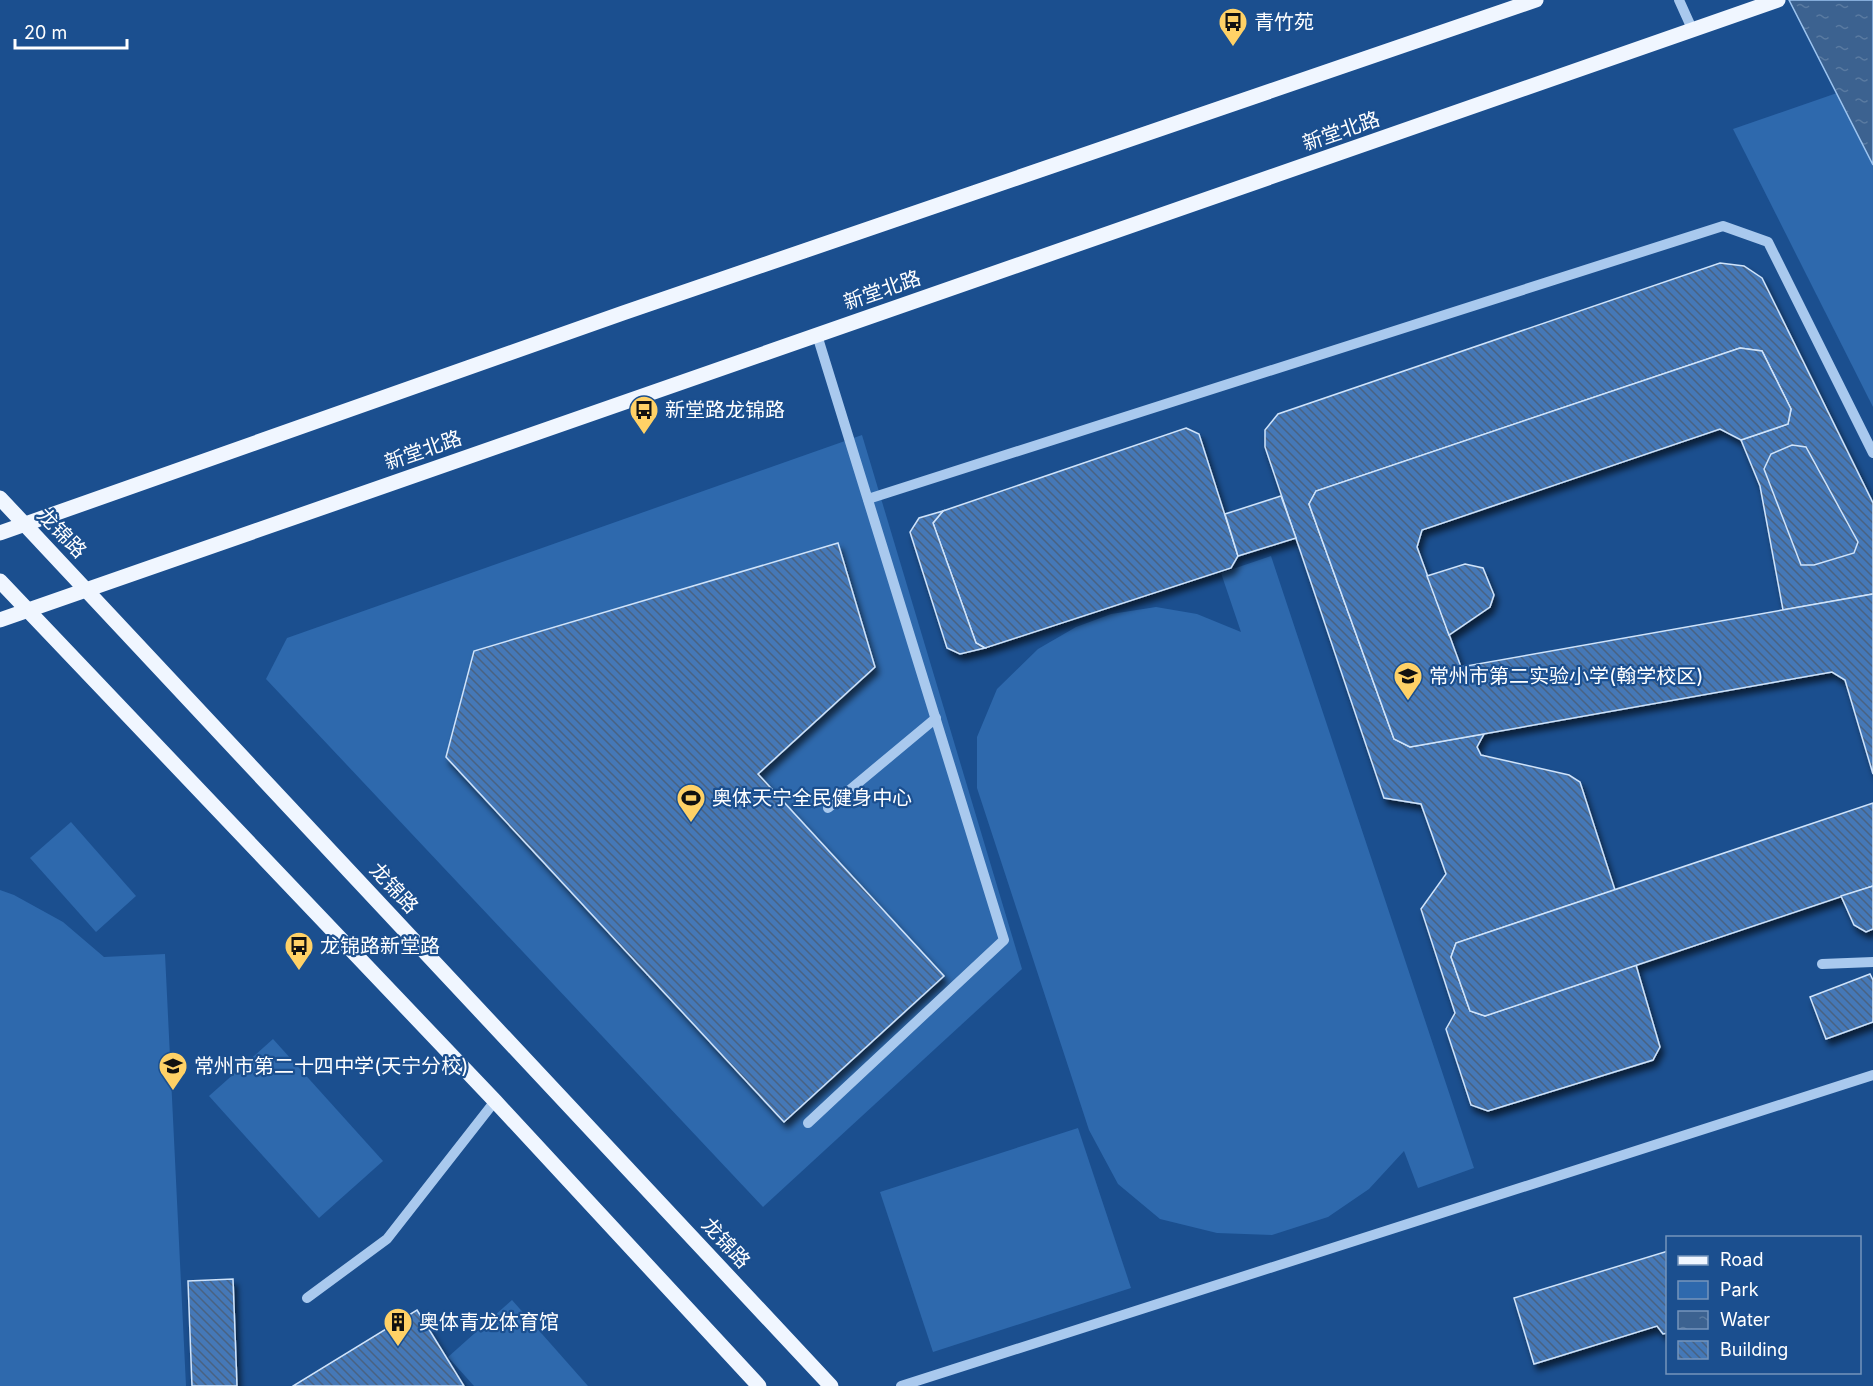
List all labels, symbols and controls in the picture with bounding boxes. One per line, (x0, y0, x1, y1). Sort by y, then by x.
bus stop icon: 青竹苑 (1217, 6, 1249, 48)
place label: 青竹苑 (1254, 10, 1314, 34)
scale bar (15, 12, 128, 50)
text: 20 m (24, 22, 67, 43)
street label: 新堂北路 (1299, 107, 1383, 155)
street label: 新堂北路 (840, 266, 924, 314)
bus stop icon: 新堂路龙锦路 (628, 394, 660, 436)
place label: 新堂路龙锦路 (665, 398, 785, 422)
street label: 新堂北路 (381, 426, 465, 474)
street label: 龙锦路 (33, 503, 91, 563)
school or university icon: 常州市第二实验小学(翰学校区) (1392, 660, 1424, 702)
place label: 常州市第二实验小学(翰学校区) (1429, 664, 1704, 688)
sports icon: 奥体天宁全民健身中心 (675, 782, 707, 824)
place label: 奥体天宁全民健身中心 (712, 786, 912, 810)
street label: 龙锦路 (365, 858, 423, 918)
bus stop icon: 龙锦路新堂路 (283, 930, 315, 972)
place label: 龙锦路新堂路 (320, 934, 440, 958)
school or university icon: 常州市第二十四中学(天宁分校) (157, 1050, 189, 1092)
place label: 常州市第二十四中学(天宁分校) (194, 1054, 469, 1078)
street label: 龙锦路 (697, 1213, 755, 1273)
legend (1666, 1236, 1861, 1374)
text: Road (1720, 1249, 1763, 1270)
text: Park (1720, 1279, 1759, 1300)
building icon: 奥体青龙体育馆 (382, 1306, 414, 1348)
text: Water (1720, 1309, 1770, 1330)
place label: 奥体青龙体育馆 (419, 1310, 559, 1334)
text: Building (1720, 1339, 1788, 1360)

